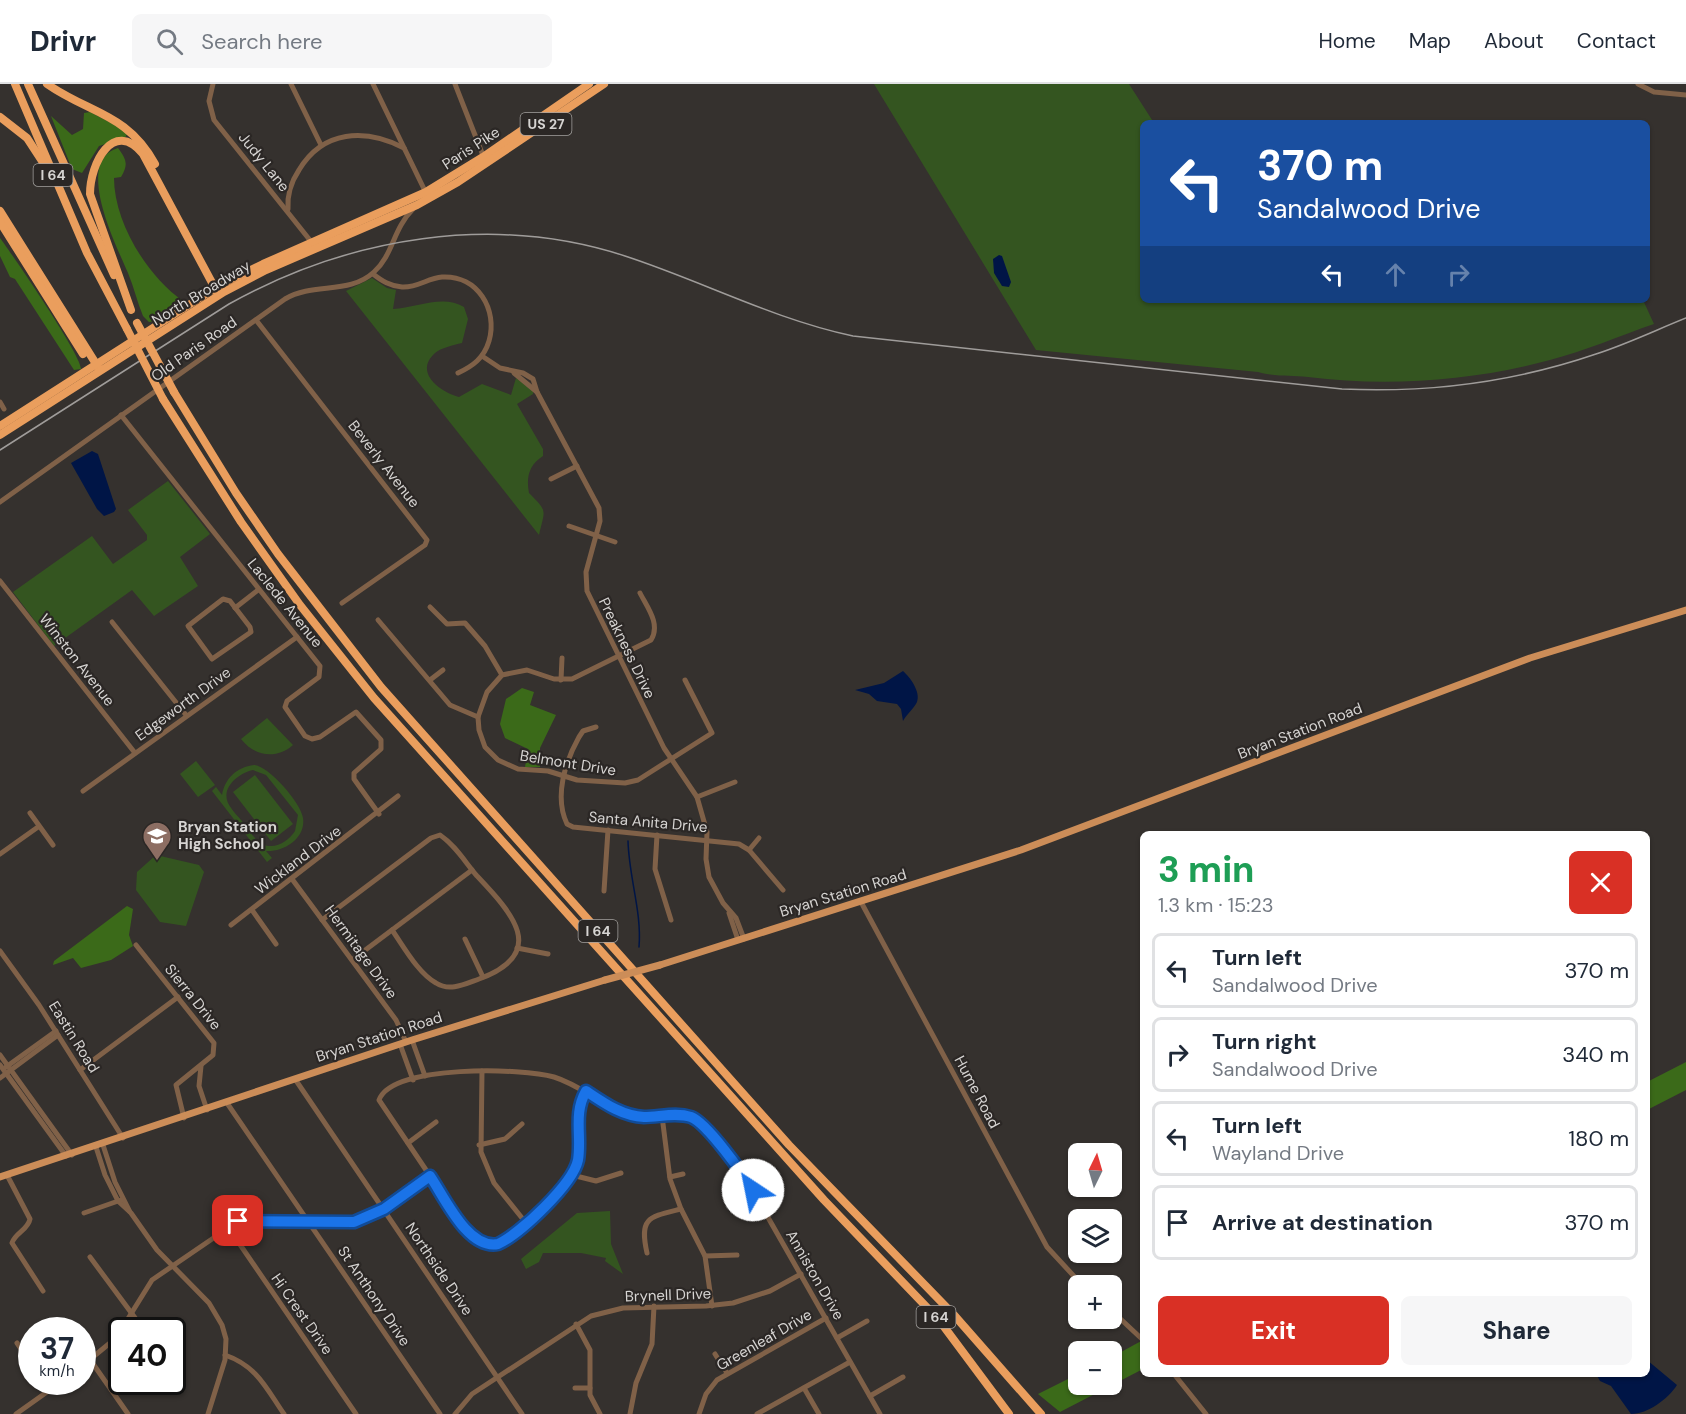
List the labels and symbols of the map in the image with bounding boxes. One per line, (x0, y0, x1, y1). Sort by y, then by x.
road number: US 27 (520, 113, 572, 135)
street label: Paris Pike (438, 122, 504, 174)
street label: Judy Lane (234, 128, 294, 196)
road number: I 64 (34, 164, 72, 186)
street label: North Broadway (148, 255, 255, 330)
street label: Old Paris Road (147, 312, 241, 386)
street label: Beverly Avenue (344, 416, 424, 512)
street label: Laclede Avenue (243, 554, 327, 652)
street label: Preakness Drive (594, 594, 660, 702)
street label: Winston Avenue (35, 610, 119, 710)
street label: Edgeworth Drive (131, 662, 235, 746)
street label: Bryan Station Road (1235, 698, 1365, 764)
street label: Belmont Drive (518, 746, 618, 780)
street label: Santa Anita Drive (588, 807, 708, 837)
place label: Bryan Station High School (178, 817, 277, 854)
school or university icon: Bryan Station High School (141, 820, 173, 862)
street label: Wickland Drive (251, 821, 345, 899)
street label: Bryan Station Road (777, 864, 909, 922)
street label: Hermitage Drive (320, 901, 402, 1003)
road number: I 64 (578, 920, 618, 942)
street label: Sierra Drive (160, 960, 226, 1034)
street label: Eastin Road (44, 997, 104, 1077)
street label: Bryan Station Road (313, 1007, 445, 1067)
street label: Hume Road (949, 1052, 1005, 1132)
north arrow (1068, 1143, 1122, 1197)
position arrow (721, 1158, 785, 1222)
pin (212, 1195, 263, 1246)
street label: Northside Drive (401, 1219, 477, 1319)
street label: Anniston Drive (781, 1226, 849, 1324)
street label: St Anthony Drive (333, 1242, 415, 1350)
street label: Hi Crest Drive (267, 1269, 337, 1359)
street label: Brynell Drive (625, 1284, 711, 1306)
street label: Greenleaf Drive (713, 1305, 815, 1375)
road number: I 64 (916, 1306, 956, 1328)
speed limit sign: 40 (108, 1317, 186, 1395)

